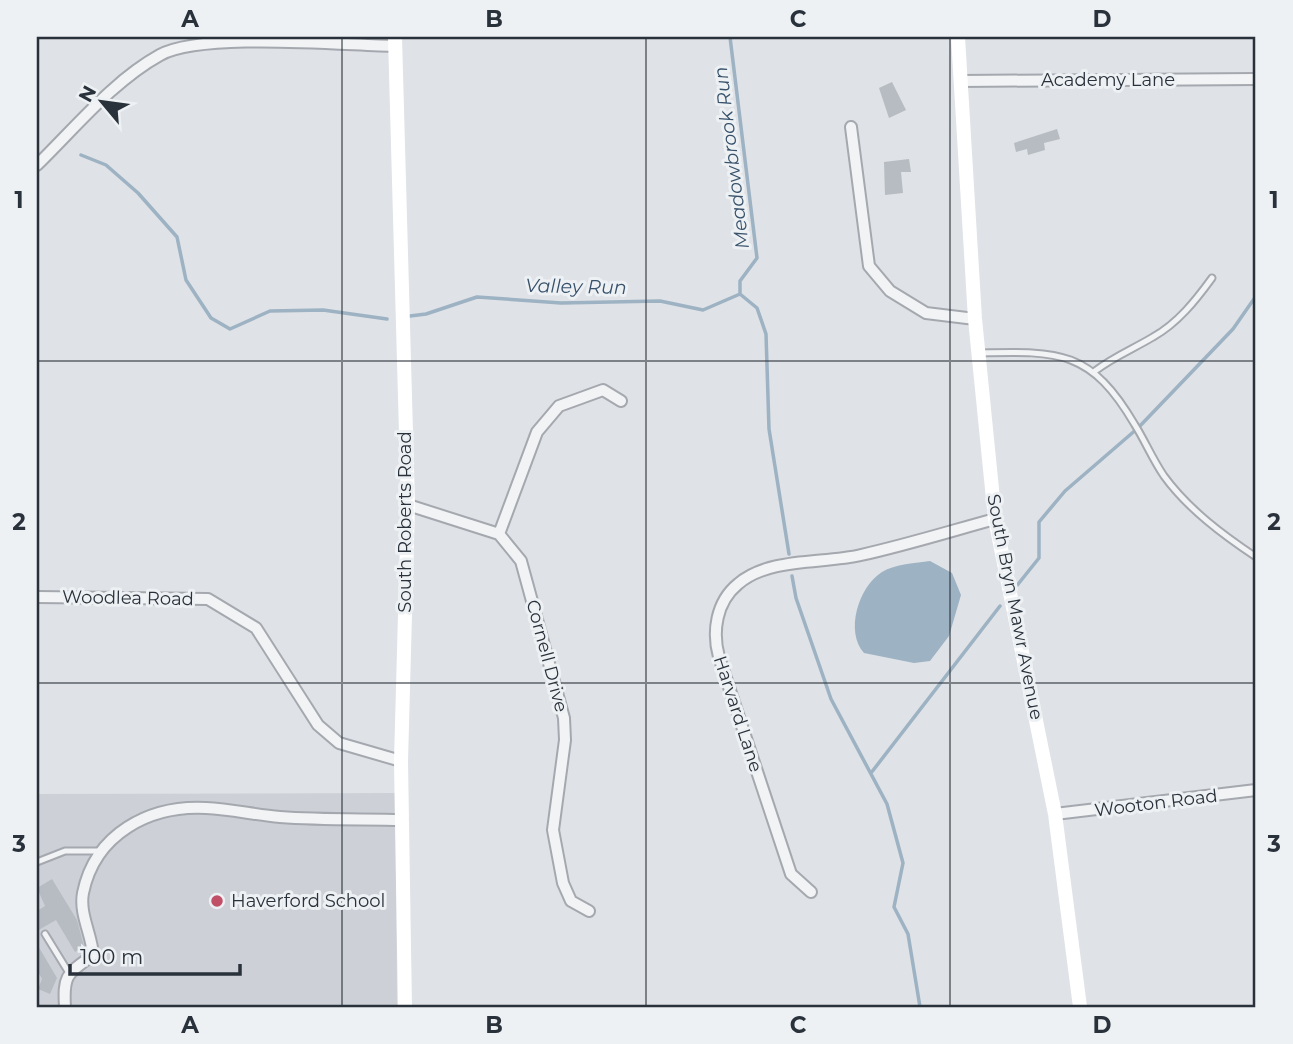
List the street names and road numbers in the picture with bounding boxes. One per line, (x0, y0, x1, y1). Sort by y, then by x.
street label: Academy Lane (1041, 69, 1175, 91)
street label: South Roberts Road (394, 431, 416, 613)
street label: South Bryn Mawr Avenue (982, 492, 1048, 722)
street label: Woodlea Road (62, 586, 194, 610)
street label: Cornell Drive (521, 597, 573, 715)
street label: Harvard Lane (709, 653, 767, 775)
street label: Wooton Road (1093, 785, 1219, 821)

